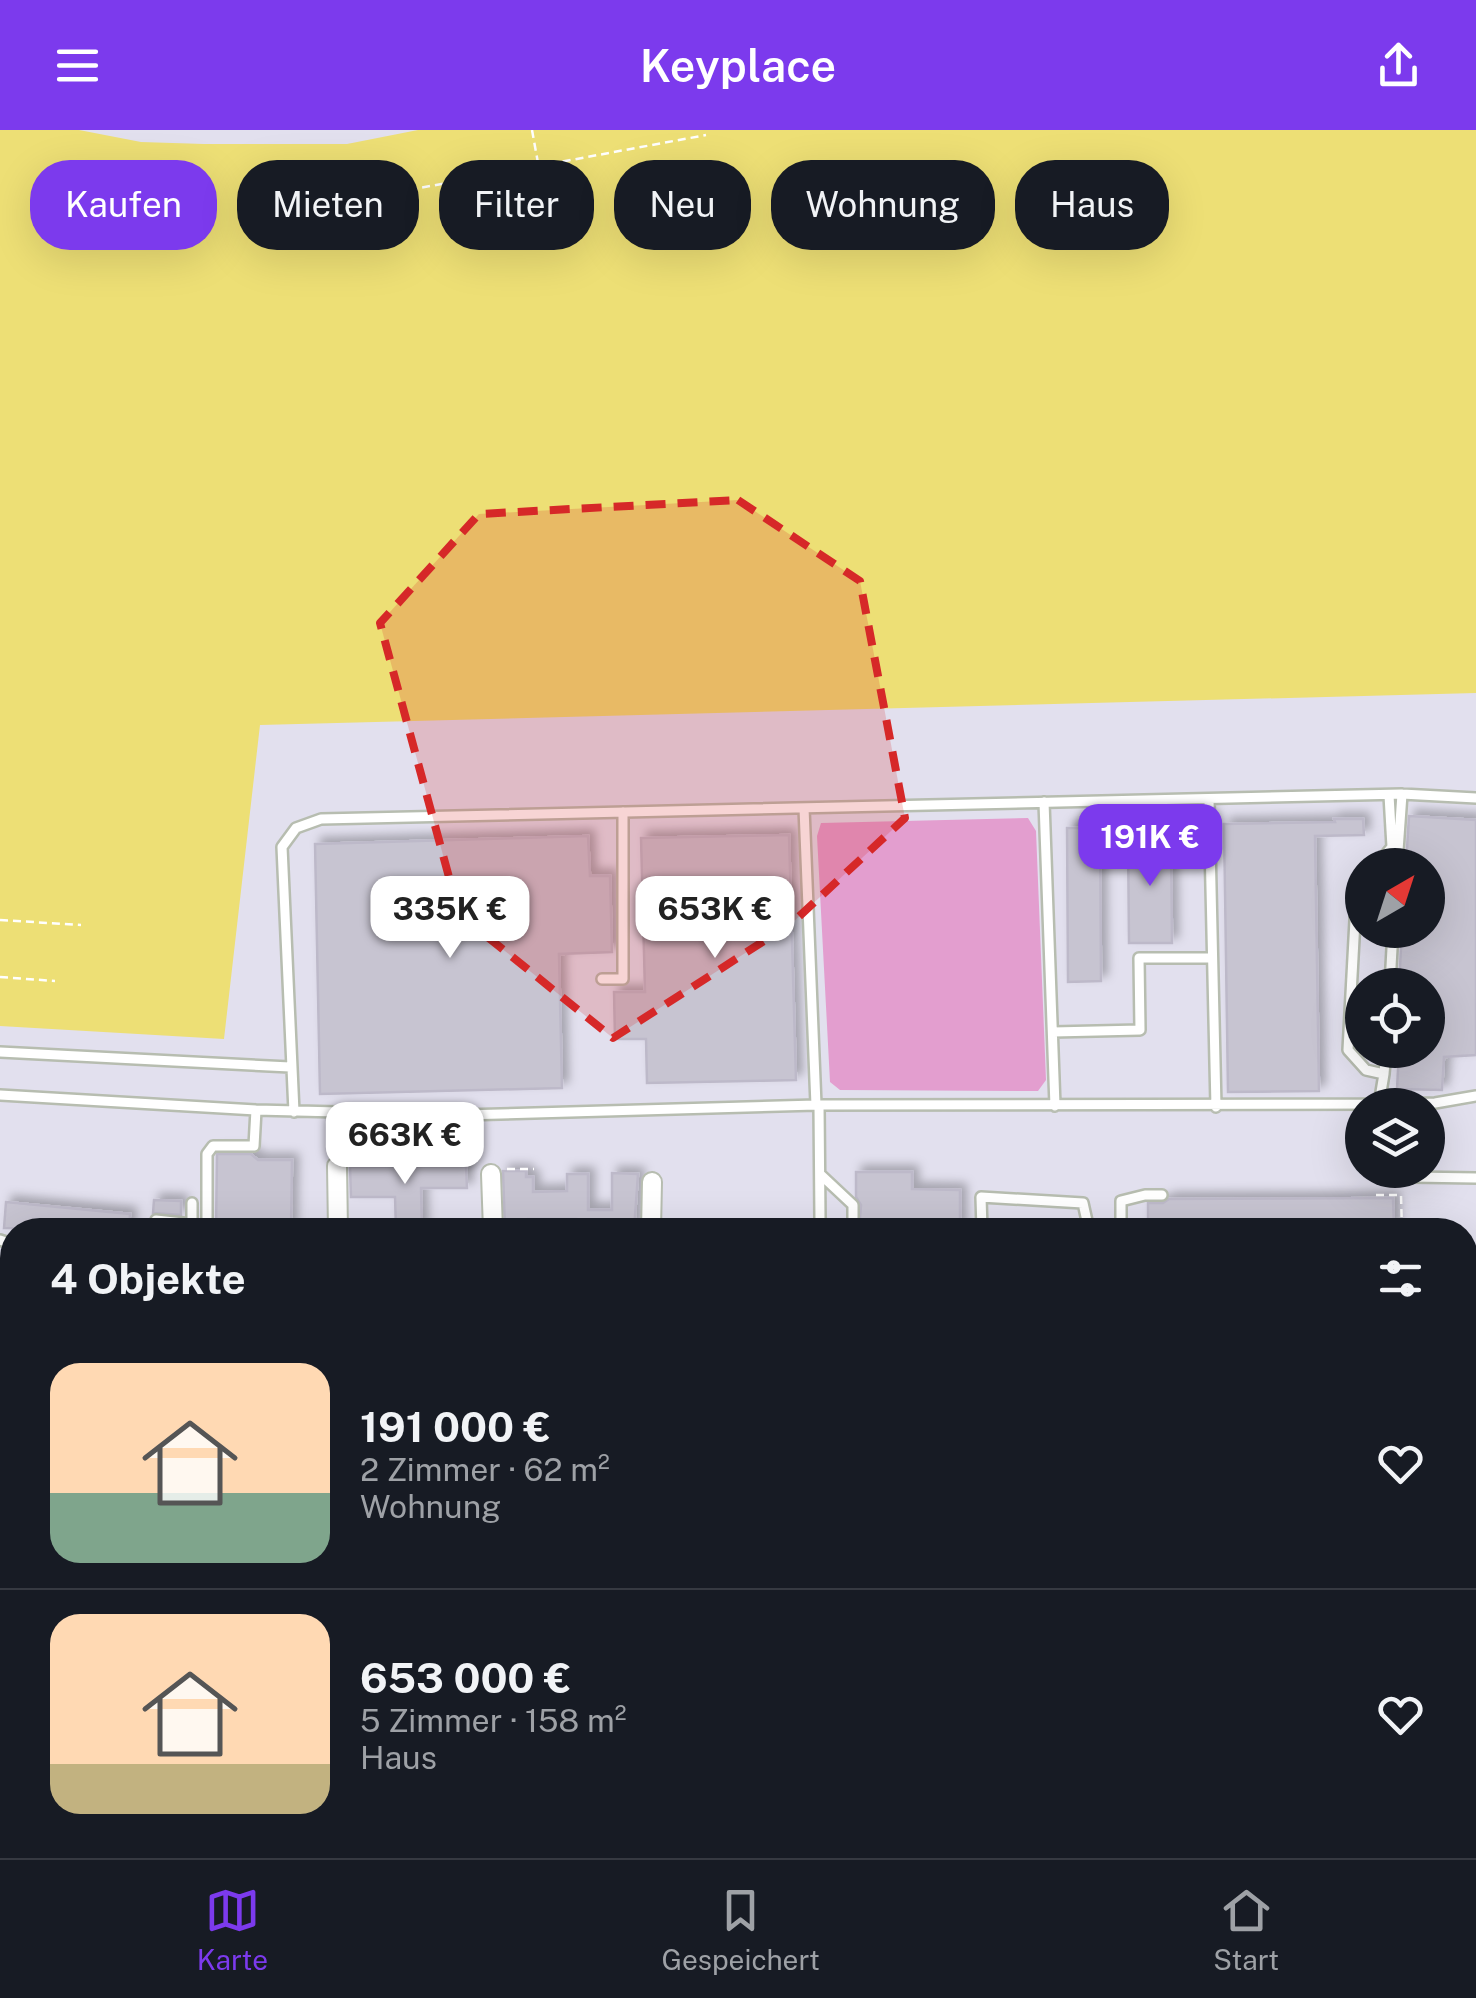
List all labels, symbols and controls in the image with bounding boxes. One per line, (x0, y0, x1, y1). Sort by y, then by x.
icon: menu (50, 38, 105, 93)
icon: share (1371, 38, 1426, 93)
text: Keyplace (640, 39, 836, 92)
chip: Kaufen (30, 160, 217, 250)
chip: Mieten (237, 160, 419, 250)
chip: Filter (439, 160, 594, 250)
chip: Neu (614, 160, 751, 250)
chip: Wohnung (771, 160, 995, 250)
chip: Haus (1015, 160, 1169, 250)
pin: 191K € (1069, 804, 1231, 889)
text: 191K € (1100, 818, 1200, 855)
north arrow (1345, 848, 1445, 948)
map controls (1345, 848, 1445, 1188)
pin: 335K € (369, 876, 531, 961)
pin: 653K € (634, 876, 796, 961)
text: 335K € (392, 890, 508, 927)
text: 653K € (657, 890, 773, 927)
button: locate (1345, 968, 1445, 1068)
button: layers (1345, 1088, 1445, 1188)
pin: 663K € (324, 1102, 486, 1187)
text: 663K € (348, 1116, 462, 1153)
icon: filters (1373, 1251, 1428, 1306)
text: 4 Objekte (50, 1254, 246, 1303)
text: 191 000 € (360, 1402, 551, 1451)
icon: home (130, 1403, 250, 1523)
icon: heart (1373, 1436, 1428, 1491)
text: 2 Zimmer · 62 m² (360, 1451, 610, 1488)
text: Wohnung (360, 1488, 501, 1525)
text: 653 000 € (360, 1653, 571, 1702)
icon: home (130, 1654, 250, 1774)
icon: heart (1373, 1687, 1428, 1742)
text: 5 Zimmer · 158 m² (360, 1702, 626, 1739)
text: Haus (360, 1739, 437, 1776)
tab: Karte (197, 1883, 268, 1976)
tab: Gespeichert (661, 1883, 820, 1976)
tab: Start (1213, 1883, 1279, 1976)

